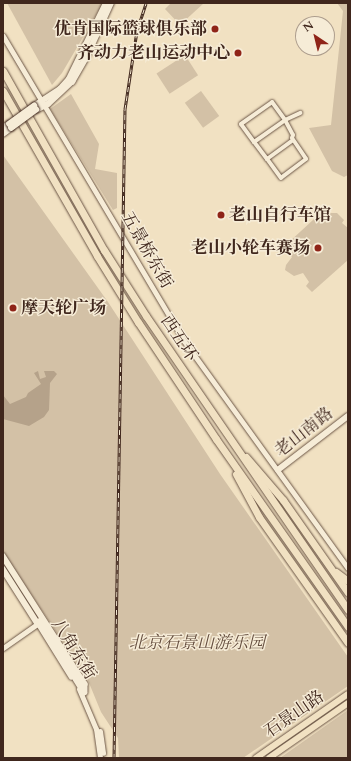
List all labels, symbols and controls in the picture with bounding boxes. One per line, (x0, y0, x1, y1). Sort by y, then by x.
north arrow (295, 16, 335, 56)
text: N (300, 18, 317, 35)
place label: 优肯国际篮球俱乐部 (54, 19, 207, 39)
marker: 优肯国际篮球俱乐部 (210, 24, 220, 34)
place label: 齐动力老山运动中心 (77, 43, 230, 63)
marker: 齐动力老山运动中心 (233, 48, 243, 58)
place label: 老山自行车馆 (229, 205, 331, 225)
street label: 五景桥东街 (117, 208, 177, 292)
marker: 老山自行车馆 (216, 210, 226, 220)
place label: 老山小轮车赛场 (191, 238, 310, 258)
marker: 老山小轮车赛场 (313, 243, 323, 253)
place label: 摩天轮广场 (21, 298, 106, 318)
marker: 摩天轮广场 (8, 303, 18, 313)
street label: 西五环 (156, 311, 202, 365)
street label: 老山南路 (271, 403, 337, 461)
street label: 八角东街 (47, 615, 101, 683)
park label: 北京石景山游乐园 (129, 633, 265, 653)
street label: 石景山路 (260, 686, 328, 742)

